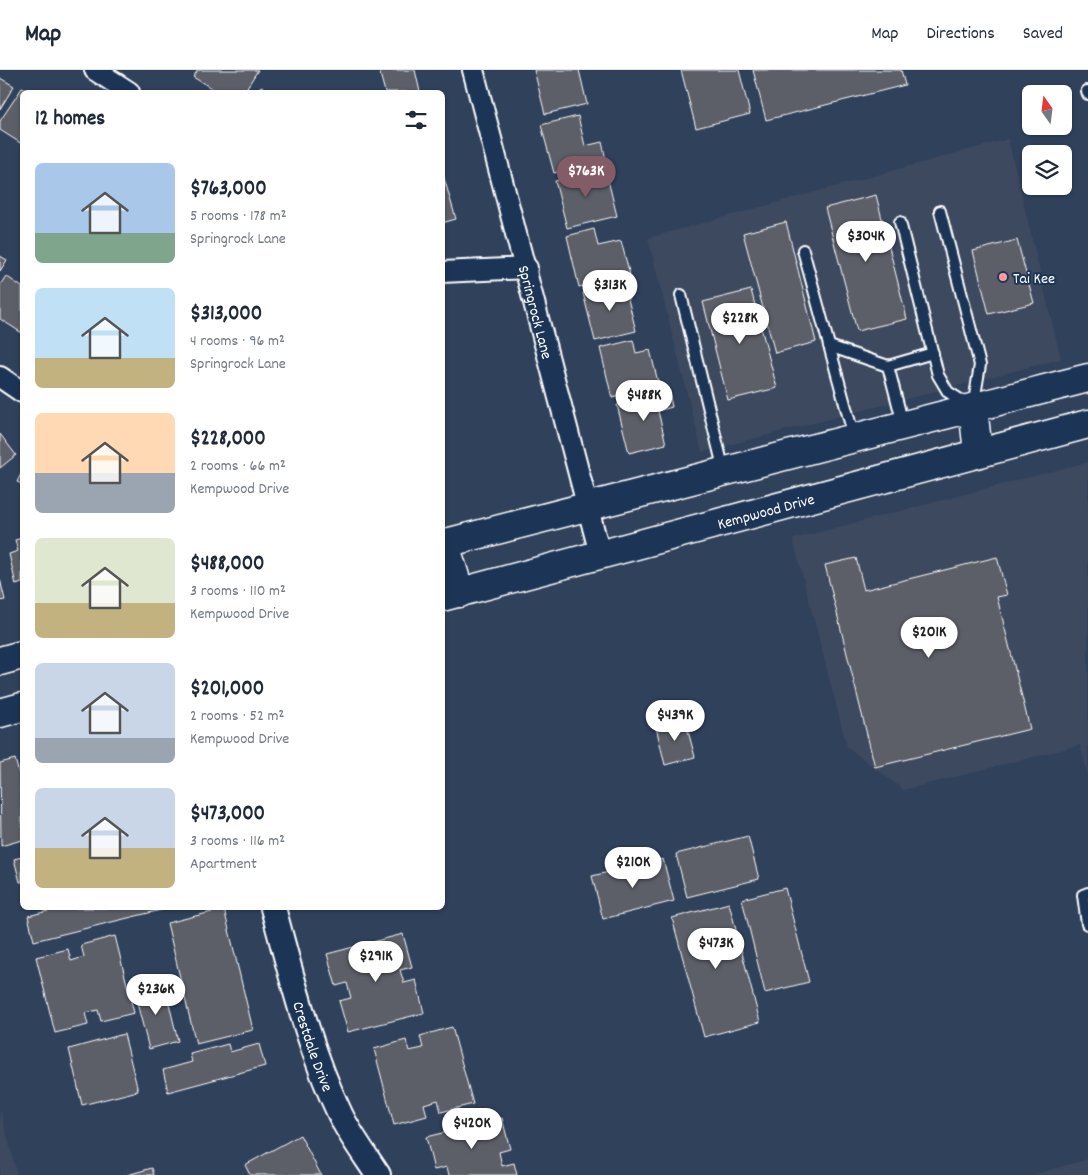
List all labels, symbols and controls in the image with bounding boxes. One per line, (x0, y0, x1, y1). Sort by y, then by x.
text: Map (25, 18, 61, 52)
text: Map (871, 22, 898, 47)
text: Directions (926, 22, 995, 47)
text: Saved (1023, 22, 1063, 47)
north arrow (1022, 85, 1072, 135)
map controls (1022, 85, 1072, 195)
text: 12 homes (35, 105, 105, 135)
icon: filters (402, 106, 430, 134)
button: layers (1022, 145, 1072, 195)
pin: $763K (551, 156, 621, 198)
text: $763K (568, 160, 604, 183)
text: $763,000 (190, 175, 267, 205)
icon: home (75, 183, 135, 243)
text: 5 rooms · 178 m² (190, 205, 287, 228)
pin: $304K (831, 220, 901, 263)
text: $304K (847, 225, 885, 248)
text: Springrock Lane (190, 228, 286, 251)
street label: Springrock Lane (511, 263, 557, 362)
place label: Tai Kee (1013, 268, 1055, 291)
pin: $313K (575, 270, 645, 312)
marker: Tai Kee (997, 271, 1009, 283)
text: $313K (593, 274, 627, 297)
text: $313,000 (190, 300, 262, 330)
pin: $228K (705, 302, 775, 345)
text: $228K (722, 307, 758, 330)
icon: home (75, 308, 135, 368)
text: 4 rooms · 96 m² (190, 330, 285, 353)
text: Springrock Lane (190, 353, 286, 376)
pin: $488K (609, 380, 679, 422)
text: $488K (627, 384, 661, 407)
text: $228,000 (190, 425, 266, 455)
icon: home (75, 433, 135, 493)
text: 2 rooms · 66 m² (190, 455, 286, 478)
text: Kempwood Drive (190, 478, 289, 501)
street label: Kempwood Drive (715, 489, 817, 537)
text: $488,000 (190, 550, 265, 580)
icon: home (75, 558, 135, 618)
text: 3 rooms · 110 m² (190, 580, 286, 603)
text: Kempwood Drive (190, 603, 289, 626)
pin: $201K (894, 616, 964, 659)
text: $201K (912, 621, 946, 644)
text: $201,000 (190, 675, 264, 705)
icon: home (75, 683, 135, 743)
pin: $439K (640, 700, 710, 742)
text: $439K (657, 704, 693, 727)
text: 2 rooms · 52 m² (190, 705, 284, 728)
text: Kempwood Drive (190, 728, 289, 751)
text: $473,000 (190, 800, 265, 830)
icon: home (75, 808, 135, 868)
text: 3 rooms · 116 m² (190, 830, 285, 853)
pin: $210K (598, 846, 668, 889)
text: $210K (616, 851, 650, 874)
text: Apartment (190, 853, 257, 876)
pin: $473K (681, 928, 751, 970)
text: $473K (698, 932, 734, 955)
pin: $291K (341, 940, 411, 983)
text: $291K (359, 945, 393, 968)
pin: $236K (121, 974, 191, 1016)
text: $236K (137, 978, 175, 1001)
street label: Crestdale Drive (285, 999, 338, 1096)
pin: $420K (437, 1108, 507, 1150)
text: $420K (453, 1112, 491, 1135)

